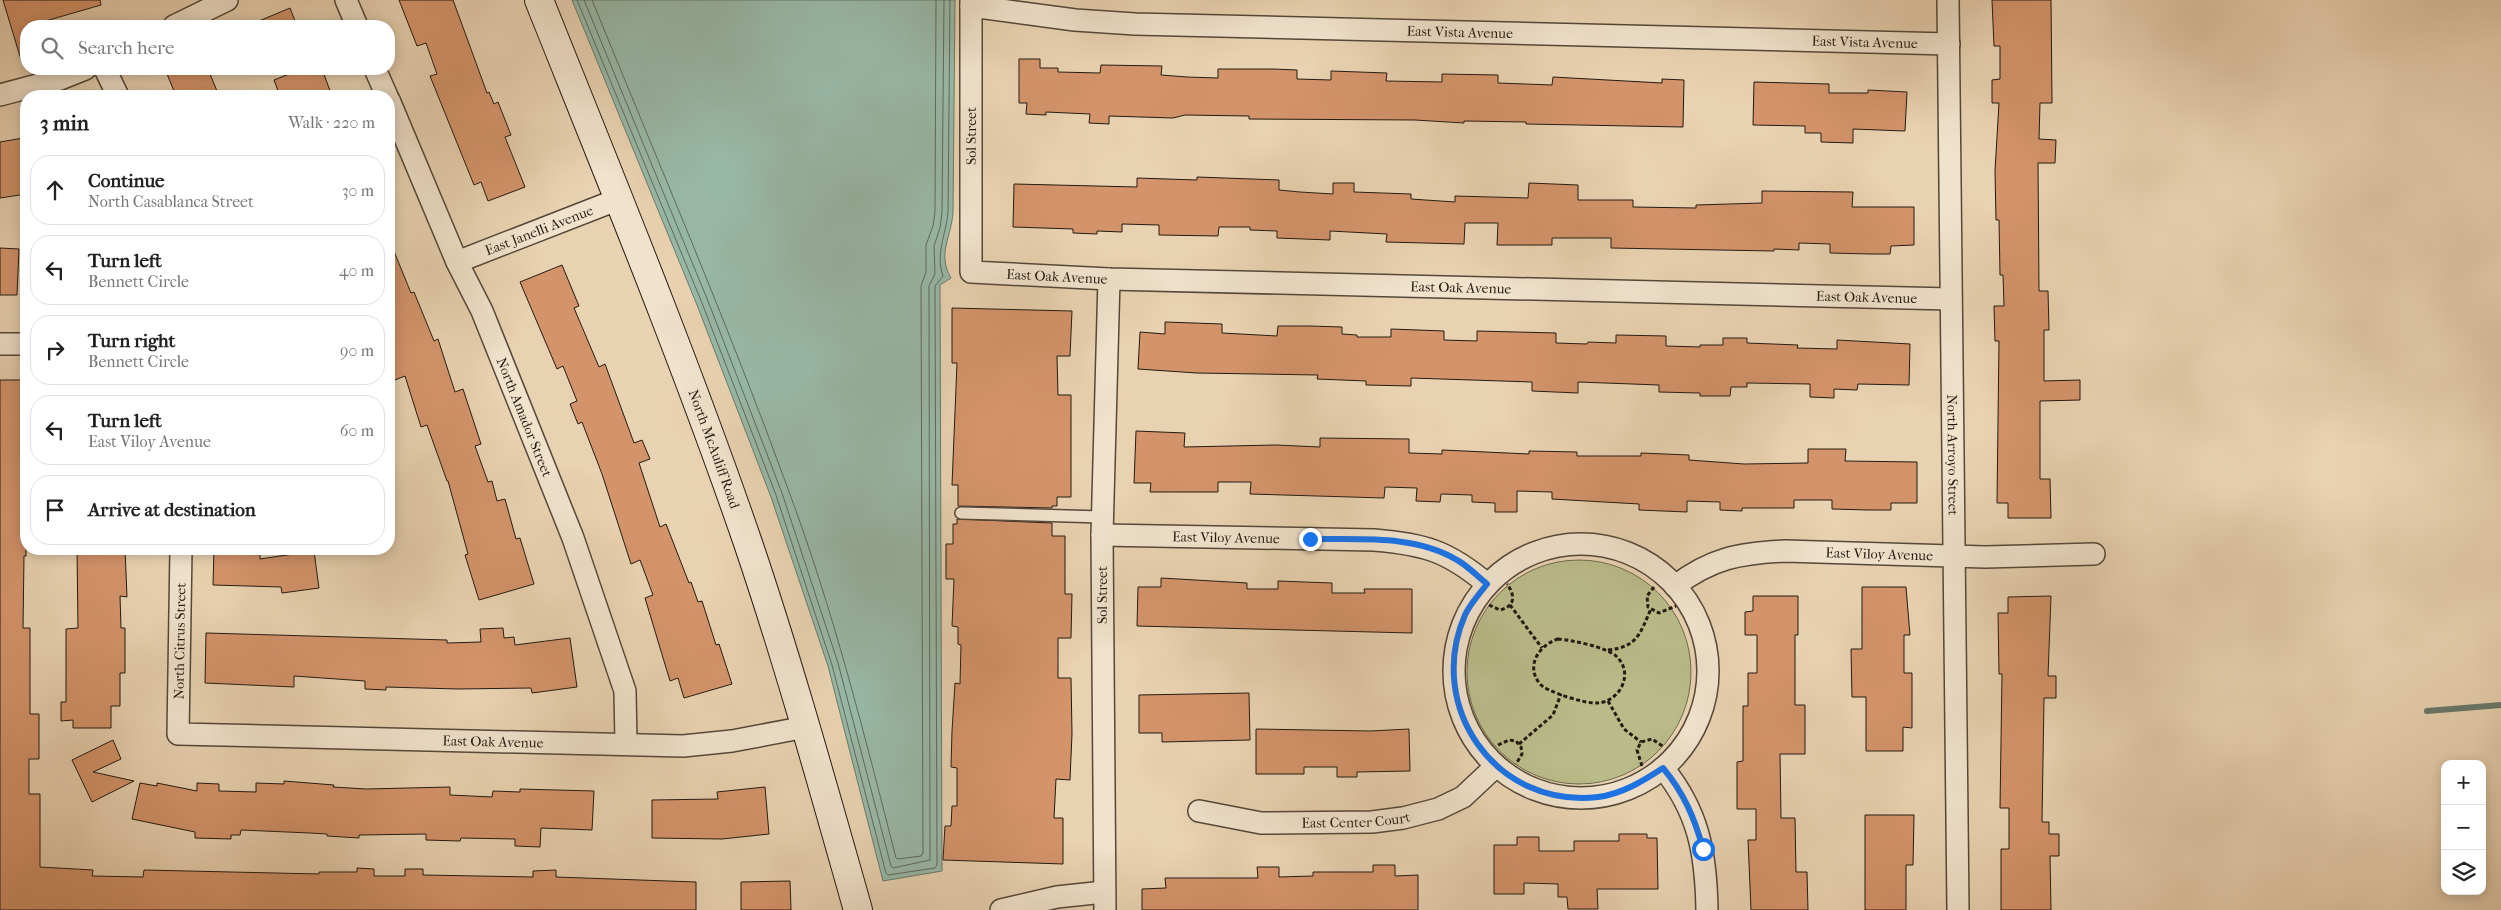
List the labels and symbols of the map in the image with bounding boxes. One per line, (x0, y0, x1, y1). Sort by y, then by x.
street label: East Vista Avenue (1406, 22, 1513, 42)
street label: East Vista Avenue (1811, 32, 1918, 52)
street label: Sol Street (963, 107, 980, 165)
street label: East Janelli Avenue (482, 201, 596, 259)
street label: East Oak Avenue (1006, 265, 1108, 287)
street label: East Oak Avenue (1410, 278, 1512, 297)
street label: East Oak Avenue (1816, 287, 1918, 307)
street label: North Amador Street (493, 355, 556, 479)
street label: North McAuliff Road (685, 387, 744, 511)
street label: North Arroyo Street (1944, 394, 1962, 516)
street label: East Viloy Avenue (1172, 528, 1280, 547)
route end (1299, 528, 1322, 551)
street label: East Viloy Avenue (1825, 544, 1933, 564)
street label: Sol Street (1094, 566, 1111, 624)
street label: North Citrus Street (170, 583, 190, 699)
street label: East Oak Avenue (442, 732, 544, 751)
street label: East Center Court (1301, 808, 1412, 831)
route start (1692, 838, 1715, 861)

